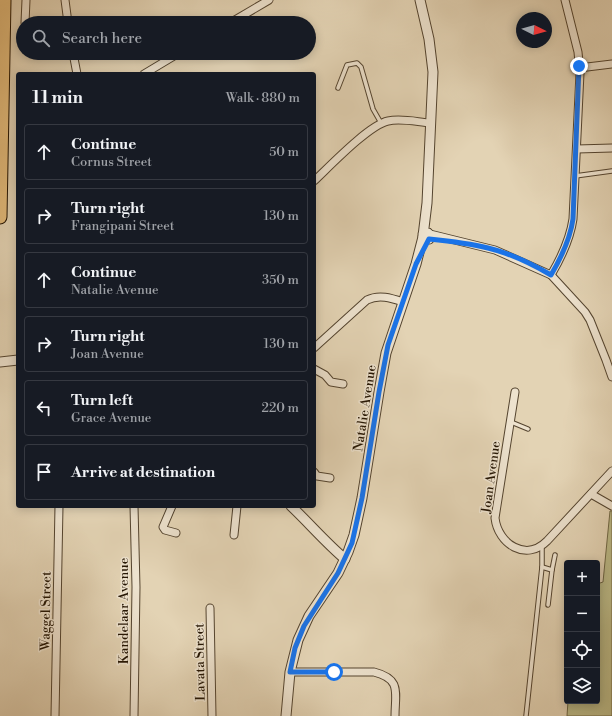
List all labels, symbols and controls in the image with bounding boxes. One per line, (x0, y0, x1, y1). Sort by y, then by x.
north arrow (516, 12, 552, 48)
search box (16, 16, 316, 60)
icon: search (30, 27, 52, 49)
text: Search here (62, 29, 142, 48)
route end (570, 57, 588, 75)
text: 11 min (32, 87, 83, 109)
text: Walk · 880 m (226, 90, 300, 106)
text: Continue (71, 135, 136, 154)
icon: ahead (33, 141, 55, 163)
text: 50 m (269, 144, 299, 160)
text: Cornus Street (71, 154, 152, 170)
text: Turn right (71, 199, 145, 218)
icon: right (33, 205, 55, 227)
text: 130 m (264, 208, 299, 224)
text: Frangipani Street (71, 218, 174, 234)
text: Continue (71, 263, 136, 282)
icon: ahead (33, 269, 55, 291)
text: 350 m (262, 272, 299, 288)
text: Natalie Avenue (71, 282, 159, 298)
text: Turn right (71, 327, 145, 346)
icon: right (33, 333, 55, 355)
text: 130 m (264, 336, 299, 352)
text: Joan Avenue (71, 346, 144, 362)
street label: Natalie Avenue (350, 363, 380, 453)
text: Turn left (71, 391, 133, 410)
icon: left (33, 397, 55, 419)
text: 220 m (261, 400, 299, 416)
text: Grace Avenue (71, 410, 151, 426)
street label: Joan Avenue (478, 440, 504, 515)
icon: arrive (33, 461, 55, 483)
text: Arrive at destination (71, 463, 215, 482)
street label: Kandelaar Avenue (116, 557, 132, 664)
map controls (564, 560, 600, 704)
button: + (564, 560, 600, 596)
street label: Waggel Street (37, 571, 55, 652)
button: − (564, 596, 600, 632)
street label: Lavata Street (191, 623, 209, 701)
button: locate (564, 632, 600, 668)
route start (325, 663, 343, 681)
button: layers (564, 668, 600, 704)

